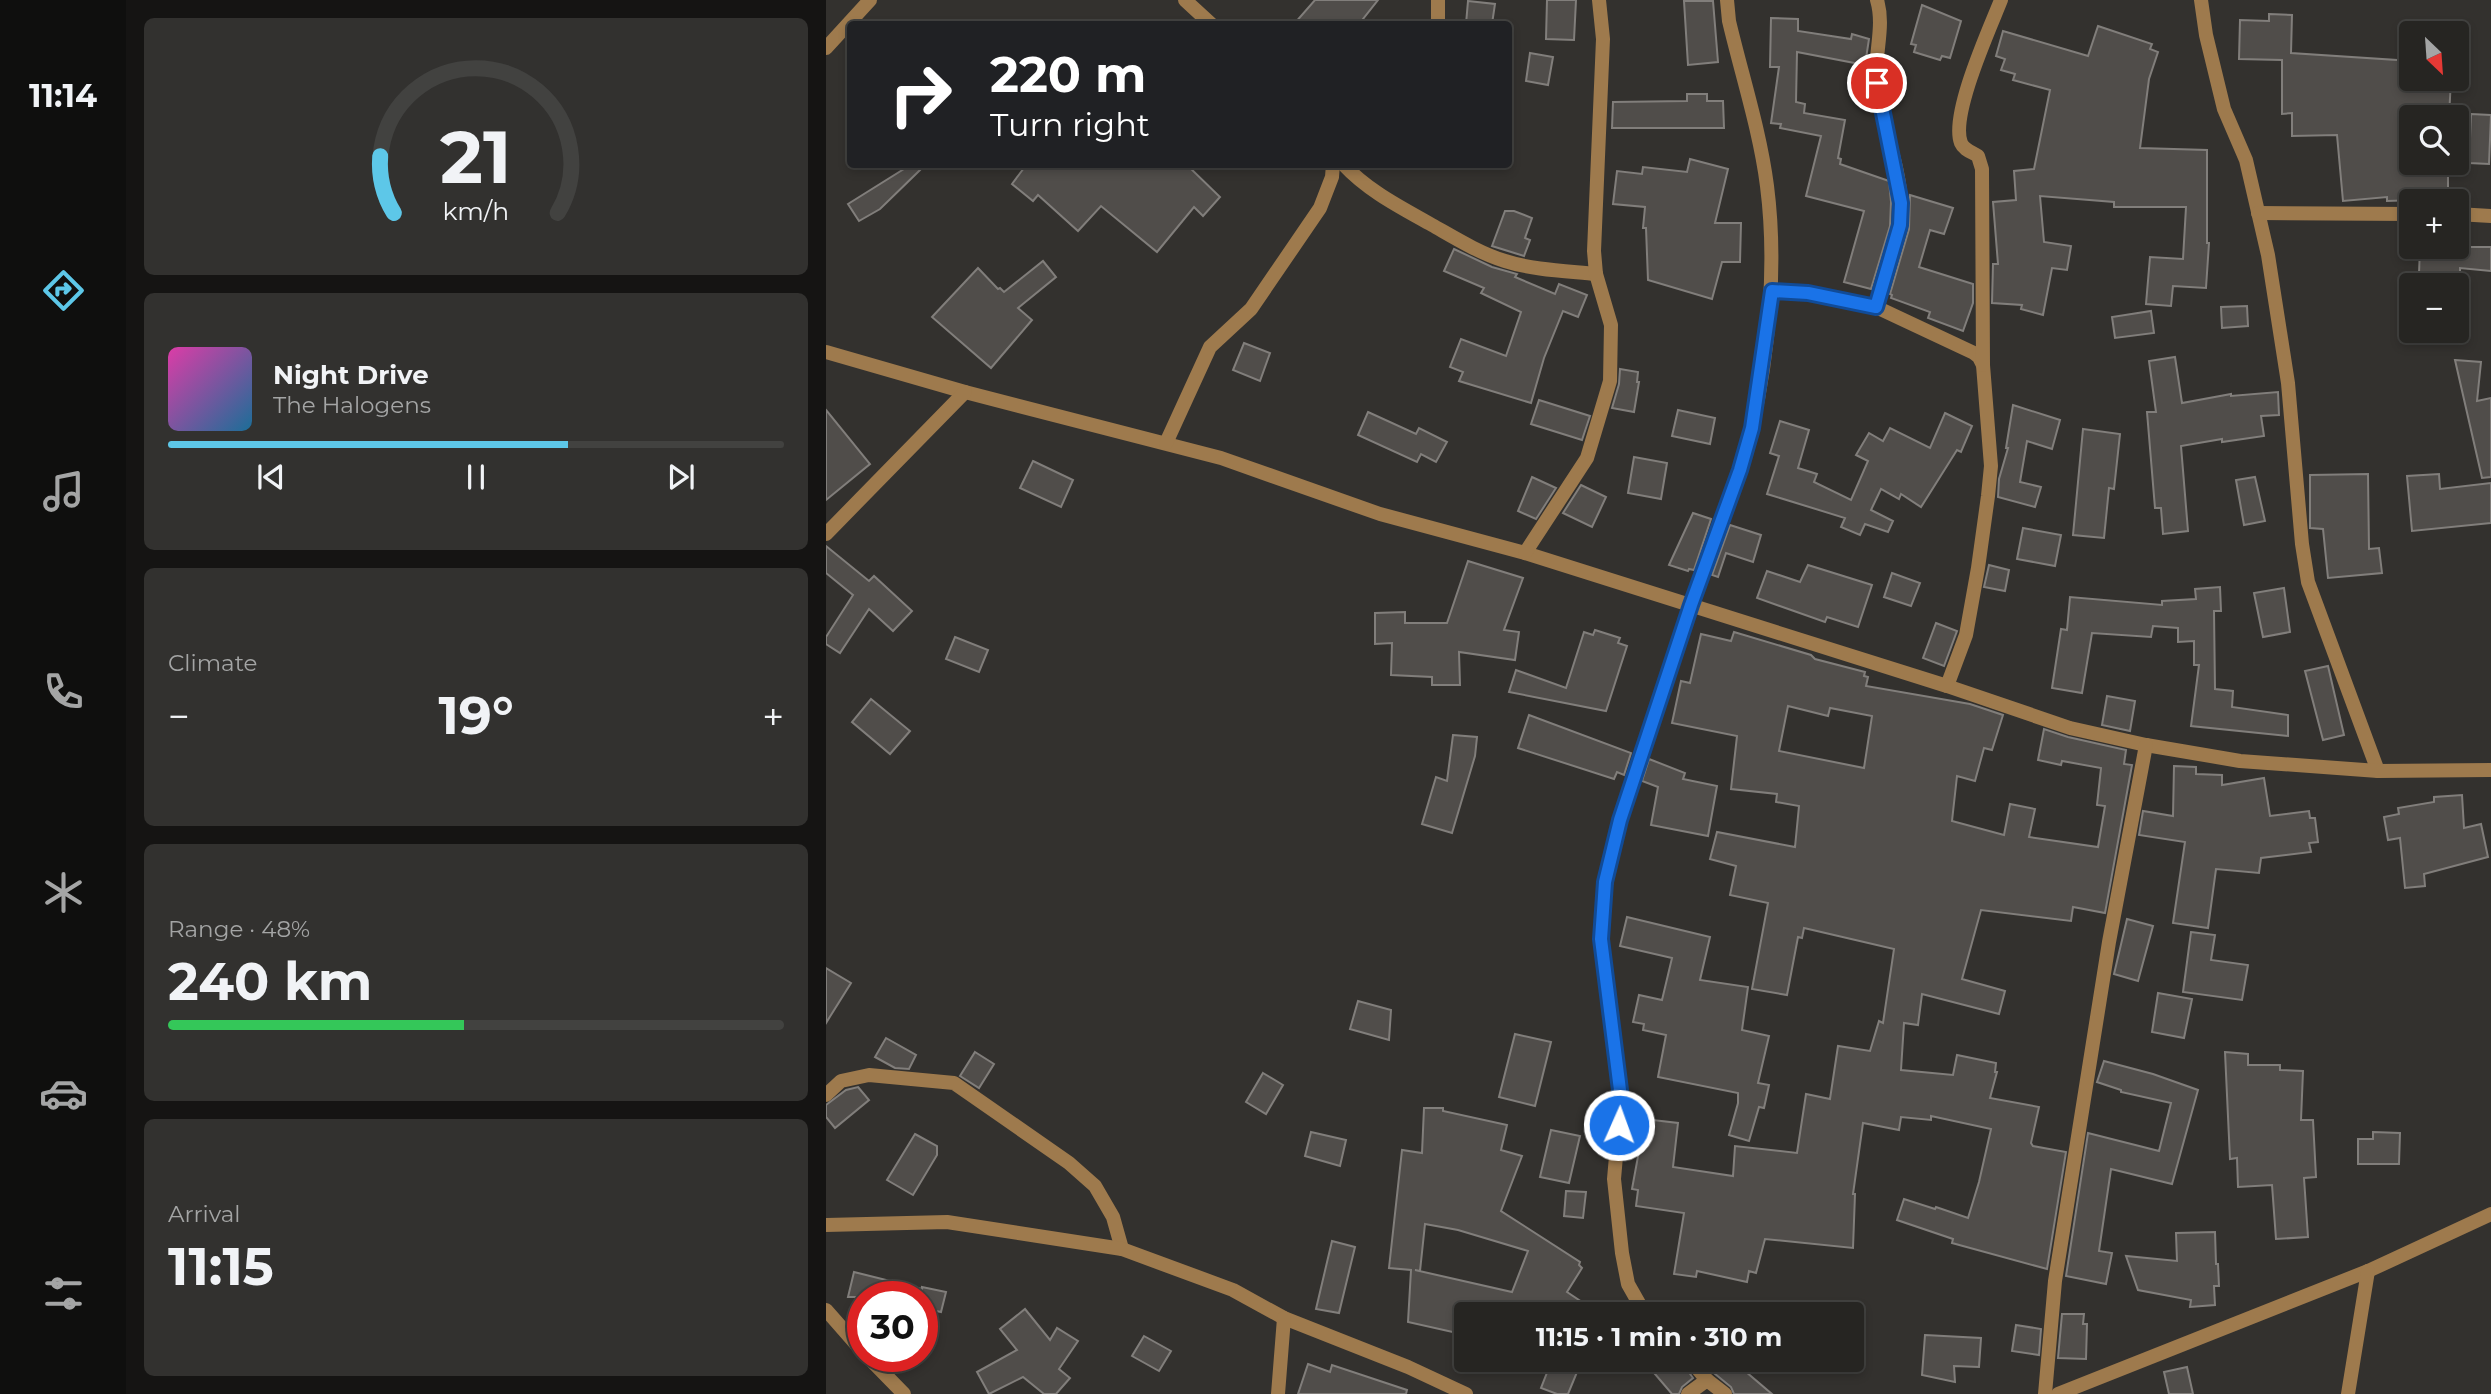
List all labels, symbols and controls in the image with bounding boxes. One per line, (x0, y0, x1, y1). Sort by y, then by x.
north arrow (2399, 21, 2469, 91)
map controls (2399, 21, 2469, 343)
text: 220 m (990, 45, 1146, 104)
icon: right (875, 49, 966, 140)
pin (1847, 53, 1907, 113)
icon: arrive (1858, 64, 1896, 102)
text: 11:14 (29, 76, 97, 115)
text: Turn right (990, 105, 1150, 144)
button: search (2399, 105, 2469, 175)
text: 21 (440, 113, 512, 201)
button: + (2399, 189, 2469, 259)
text: km/h (443, 195, 509, 225)
icon: directions (39, 266, 88, 315)
button: − (2399, 273, 2469, 343)
text: Night Drive (273, 359, 429, 391)
text: The Halogens (273, 391, 431, 419)
icon: previous (252, 458, 290, 496)
icon: pause (457, 458, 495, 496)
icon: next (662, 458, 700, 496)
icon: music (39, 467, 88, 516)
text: Climate (168, 649, 257, 677)
icon: phone (39, 667, 88, 716)
text: 19° (438, 684, 514, 747)
text: − (168, 693, 190, 740)
text: + (762, 693, 784, 740)
icon: climate (39, 868, 88, 917)
text: Range · 48% (168, 915, 310, 943)
text: 240 km (168, 950, 372, 1013)
icon: car (39, 1069, 88, 1118)
position arrow (1582, 1088, 1656, 1162)
text: Arrival (168, 1200, 241, 1228)
text: 11:15 (168, 1235, 274, 1298)
icon: filters (39, 1269, 88, 1318)
speed limit sign: 30 (847, 1281, 938, 1372)
text: 11:15 · 1 min · 310 m (1536, 1321, 1782, 1353)

